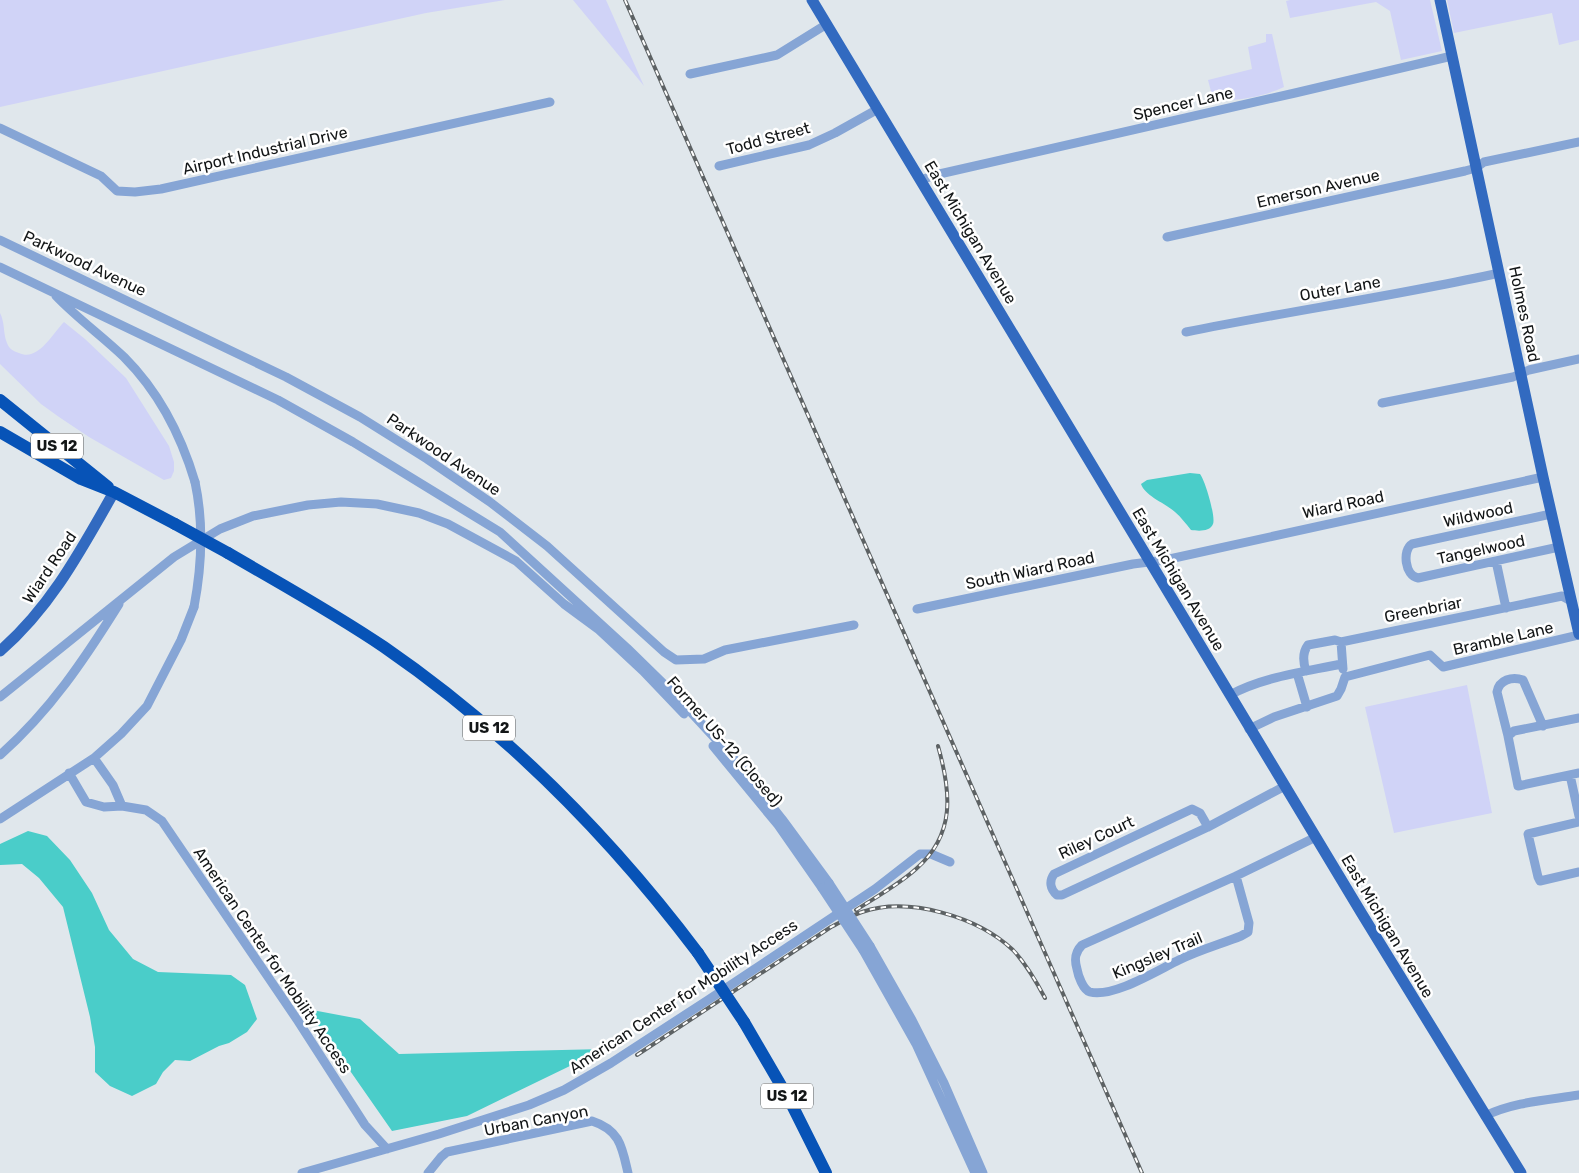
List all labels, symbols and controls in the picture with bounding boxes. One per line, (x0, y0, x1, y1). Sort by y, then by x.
street label: Spencer Lane (1131, 83, 1235, 124)
street label: Todd Street (724, 118, 812, 159)
street label: Airport Industrial Drive (181, 122, 349, 179)
street label: East Michigan Avenue (920, 157, 1021, 307)
street label: Emerson Avenue (1255, 165, 1381, 212)
street label: Parkwood Avenue (20, 227, 149, 300)
street label: Holmes Road (1505, 264, 1544, 364)
street label: Outer Lane (1298, 272, 1382, 305)
street label: Parkwood Avenue (383, 409, 504, 500)
road number: US 12 (31, 434, 83, 458)
street label: Wiard Road (1301, 487, 1386, 522)
street label: Wildwood (1442, 498, 1515, 531)
street label: East Michigan Avenue (1128, 504, 1229, 654)
street label: Wiard Road (18, 528, 80, 607)
street label: Tangelwood (1435, 531, 1527, 568)
street label: South Wiard Road (964, 548, 1096, 593)
street label: Greenbriar (1383, 593, 1464, 626)
street label: Bramble Lane (1451, 618, 1555, 659)
street label: Former US-12 (Closed) (663, 672, 786, 810)
road number: US 12 (463, 716, 515, 740)
street label: Riley Court (1055, 812, 1137, 863)
street label: American Center for Mobility Access (190, 844, 356, 1077)
street label: East Michigan Avenue (1337, 851, 1438, 1001)
street label: American Center for Mobility Access (566, 915, 801, 1078)
street label: Kingsley Trail (1109, 928, 1205, 983)
road number: US 12 (761, 1084, 813, 1108)
street label: Urban Canyon (482, 1101, 590, 1140)

